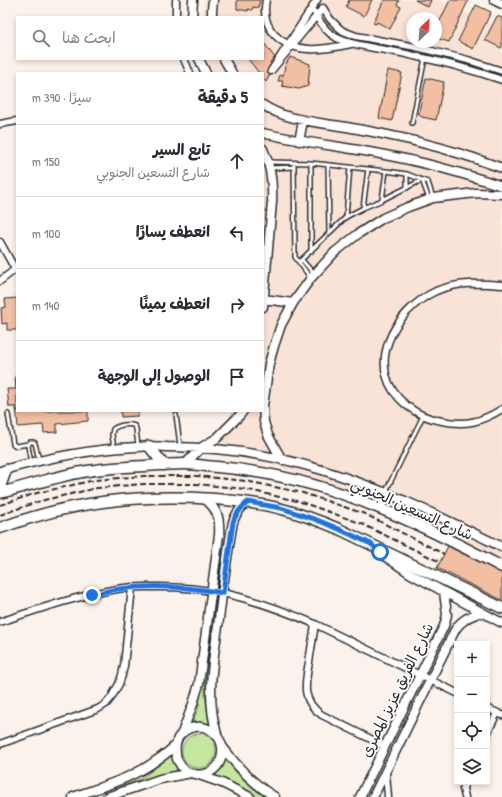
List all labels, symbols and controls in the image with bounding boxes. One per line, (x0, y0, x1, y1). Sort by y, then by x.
north arrow (406, 12, 442, 48)
search box (16, 16, 264, 60)
icon: search (30, 27, 52, 49)
text: ابحث هنا (62, 27, 116, 48)
text: 5 دقيقة (198, 85, 248, 108)
text: سيرًا · 390 m (32, 88, 91, 106)
text: تابع السير (153, 139, 210, 160)
icon: ahead (226, 150, 248, 172)
text: 150 m (32, 152, 60, 170)
text: شارع التسعين الجنوبي (96, 163, 210, 181)
text: انعطف يسارًا (136, 221, 210, 242)
icon: left (226, 222, 248, 244)
text: 100 m (32, 224, 60, 242)
text: انعطف يمينًا (140, 293, 210, 314)
icon: right (226, 294, 248, 316)
text: 140 m (32, 296, 59, 314)
text: الوصول إلى الوجهة (98, 365, 210, 386)
icon: arrive (226, 366, 248, 388)
street label: شارع التسعين الجنوبي (347, 472, 476, 548)
route start (371, 543, 389, 561)
route end (83, 586, 101, 604)
street label: شارع الفريق عزيز المصرى (355, 619, 438, 760)
map controls (454, 641, 490, 785)
button: + (454, 641, 490, 677)
button: − (454, 677, 490, 713)
button: locate (454, 713, 490, 749)
button: layers (454, 749, 490, 785)

